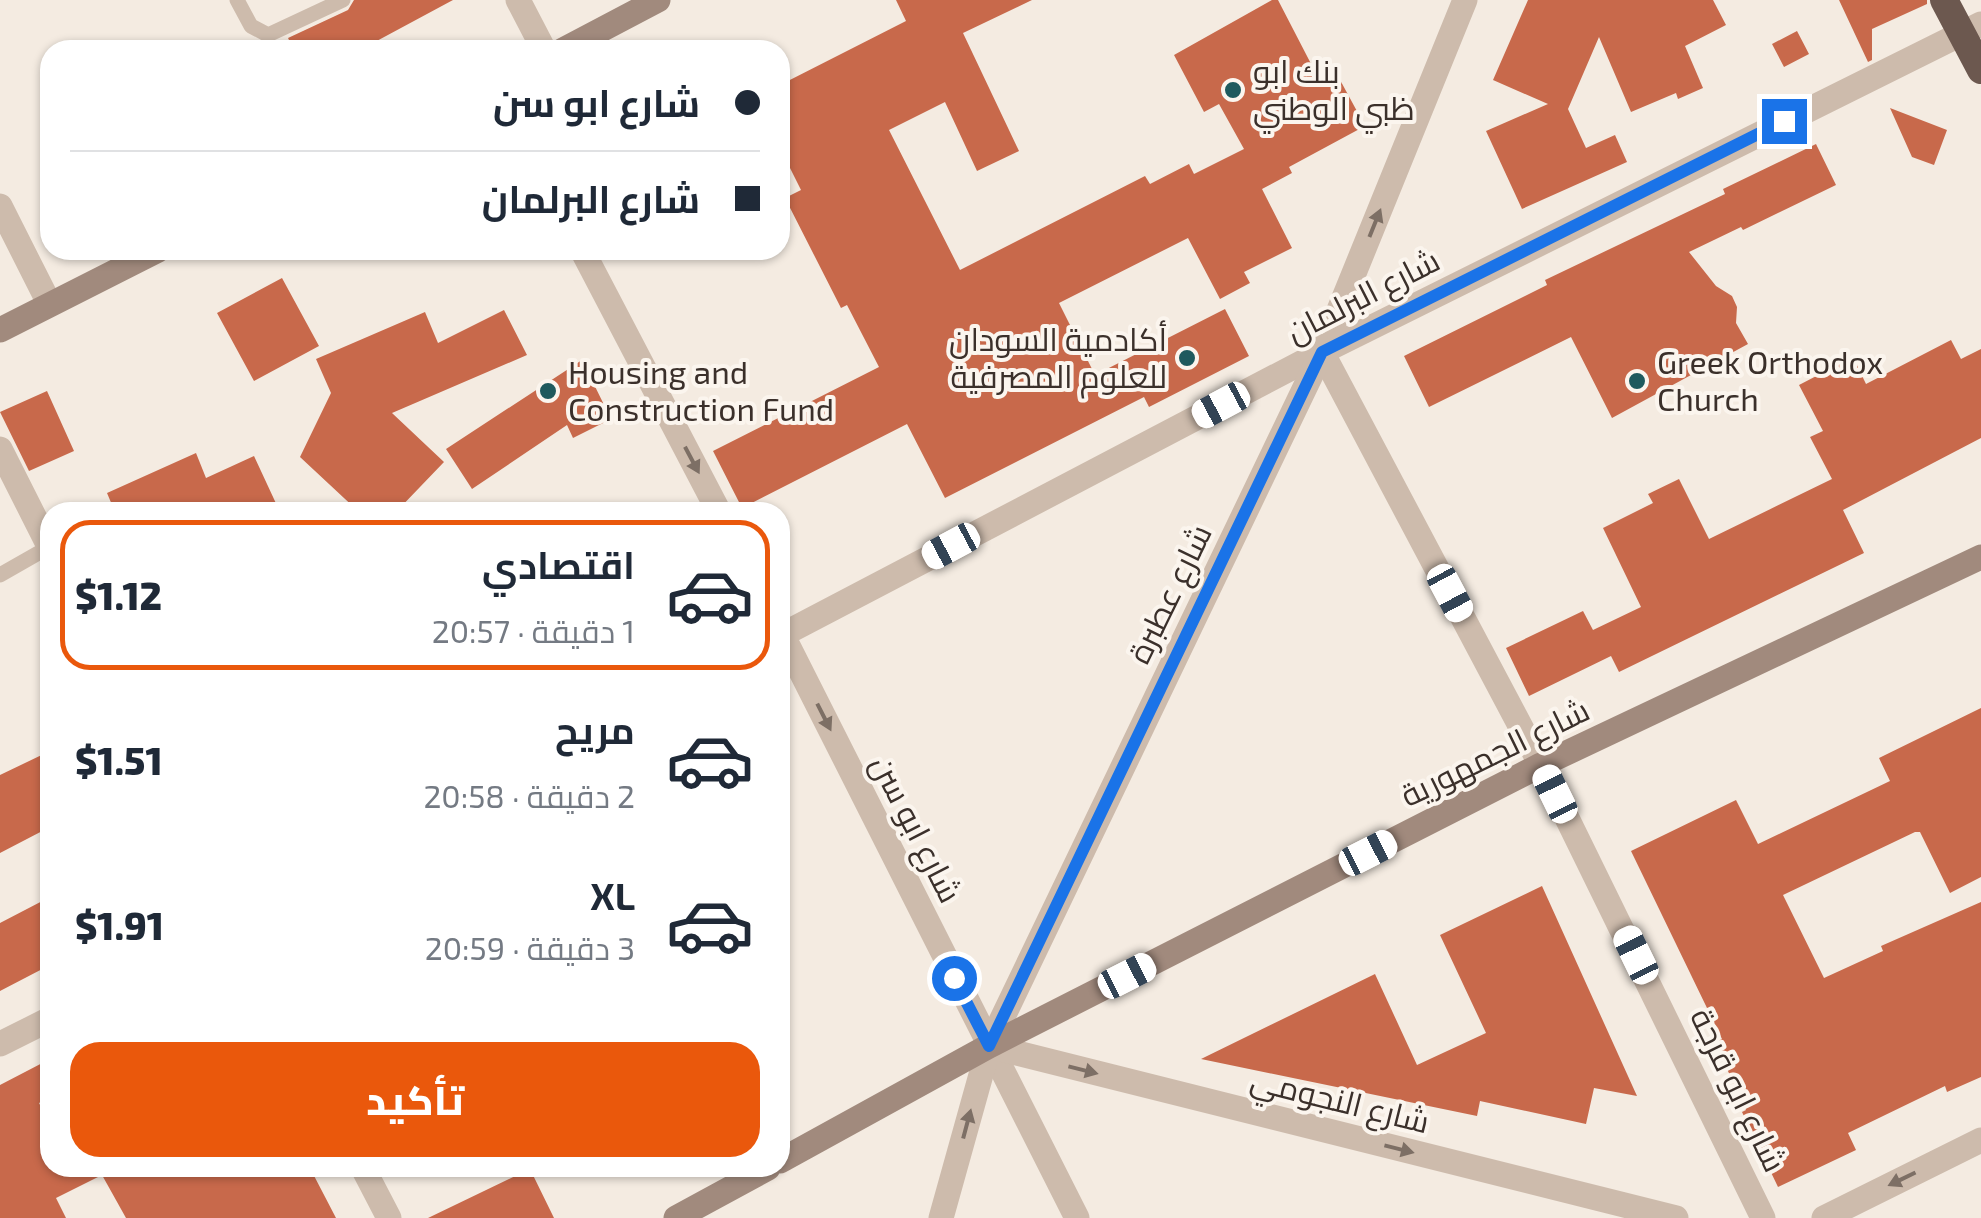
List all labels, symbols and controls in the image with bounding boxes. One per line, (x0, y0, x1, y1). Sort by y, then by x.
place label: بنك ابو ظبي الوطني (1253, 51, 1415, 134)
text: شارع ابو سن (493, 79, 700, 125)
marker: بنك ابو ظبي الوطني (1222, 79, 1244, 101)
route end (1762, 99, 1807, 144)
text: شارع البرلمان (482, 175, 700, 221)
one-way arrow (1367, 208, 1383, 238)
street label: شارع البرلمان (1279, 239, 1447, 353)
place label: أكادمية السودان للعلوم المصرفية (949, 319, 1167, 399)
place label: Greek Orthodox Church (1657, 342, 1883, 417)
marker: أكادمية السودان للعلوم المصرفية (1176, 347, 1198, 369)
place label: Housing and Construction Fund (568, 352, 834, 427)
marker: Greek Orthodox Church (1626, 370, 1648, 392)
car (1187, 378, 1255, 432)
marker: Housing and Construction Fund (537, 380, 559, 402)
one-way arrow (683, 446, 700, 475)
street label: شارع عطبرة (1118, 518, 1223, 671)
car (917, 519, 985, 573)
text: اقتصادي (482, 541, 635, 587)
icon: car (665, 550, 755, 640)
car (1423, 559, 1477, 627)
text: $1.12 (75, 572, 162, 618)
text: 1 دقيقة · 20:57 (432, 611, 635, 649)
street label: شارع الجمهورية (1394, 689, 1597, 818)
one-way arrow (815, 702, 832, 731)
text: مريح (555, 706, 635, 752)
icon: car (665, 715, 755, 805)
text: $1.51 (75, 737, 163, 783)
street label: شارع ابو سن (860, 748, 971, 910)
car (1528, 760, 1582, 828)
text: 2 دقيقة · 20:58 (423, 776, 635, 814)
car (1334, 826, 1402, 880)
text: XL (590, 872, 635, 918)
icon: car (665, 880, 755, 970)
text: $1.91 (75, 902, 164, 948)
car (1609, 921, 1663, 989)
text: 3 دقيقة · 20:59 (425, 928, 635, 966)
car (1093, 949, 1161, 1003)
route start (932, 956, 977, 1001)
street label: شارع ابو قرجة (1679, 1001, 1796, 1179)
button: تأكيد (70, 1042, 760, 1157)
street label: شارع النجومي (1245, 1059, 1434, 1147)
one-way arrow (1068, 1063, 1099, 1078)
one-way arrow (960, 1108, 976, 1139)
one-way arrow (1384, 1142, 1415, 1157)
one-way arrow (1888, 1170, 1917, 1187)

